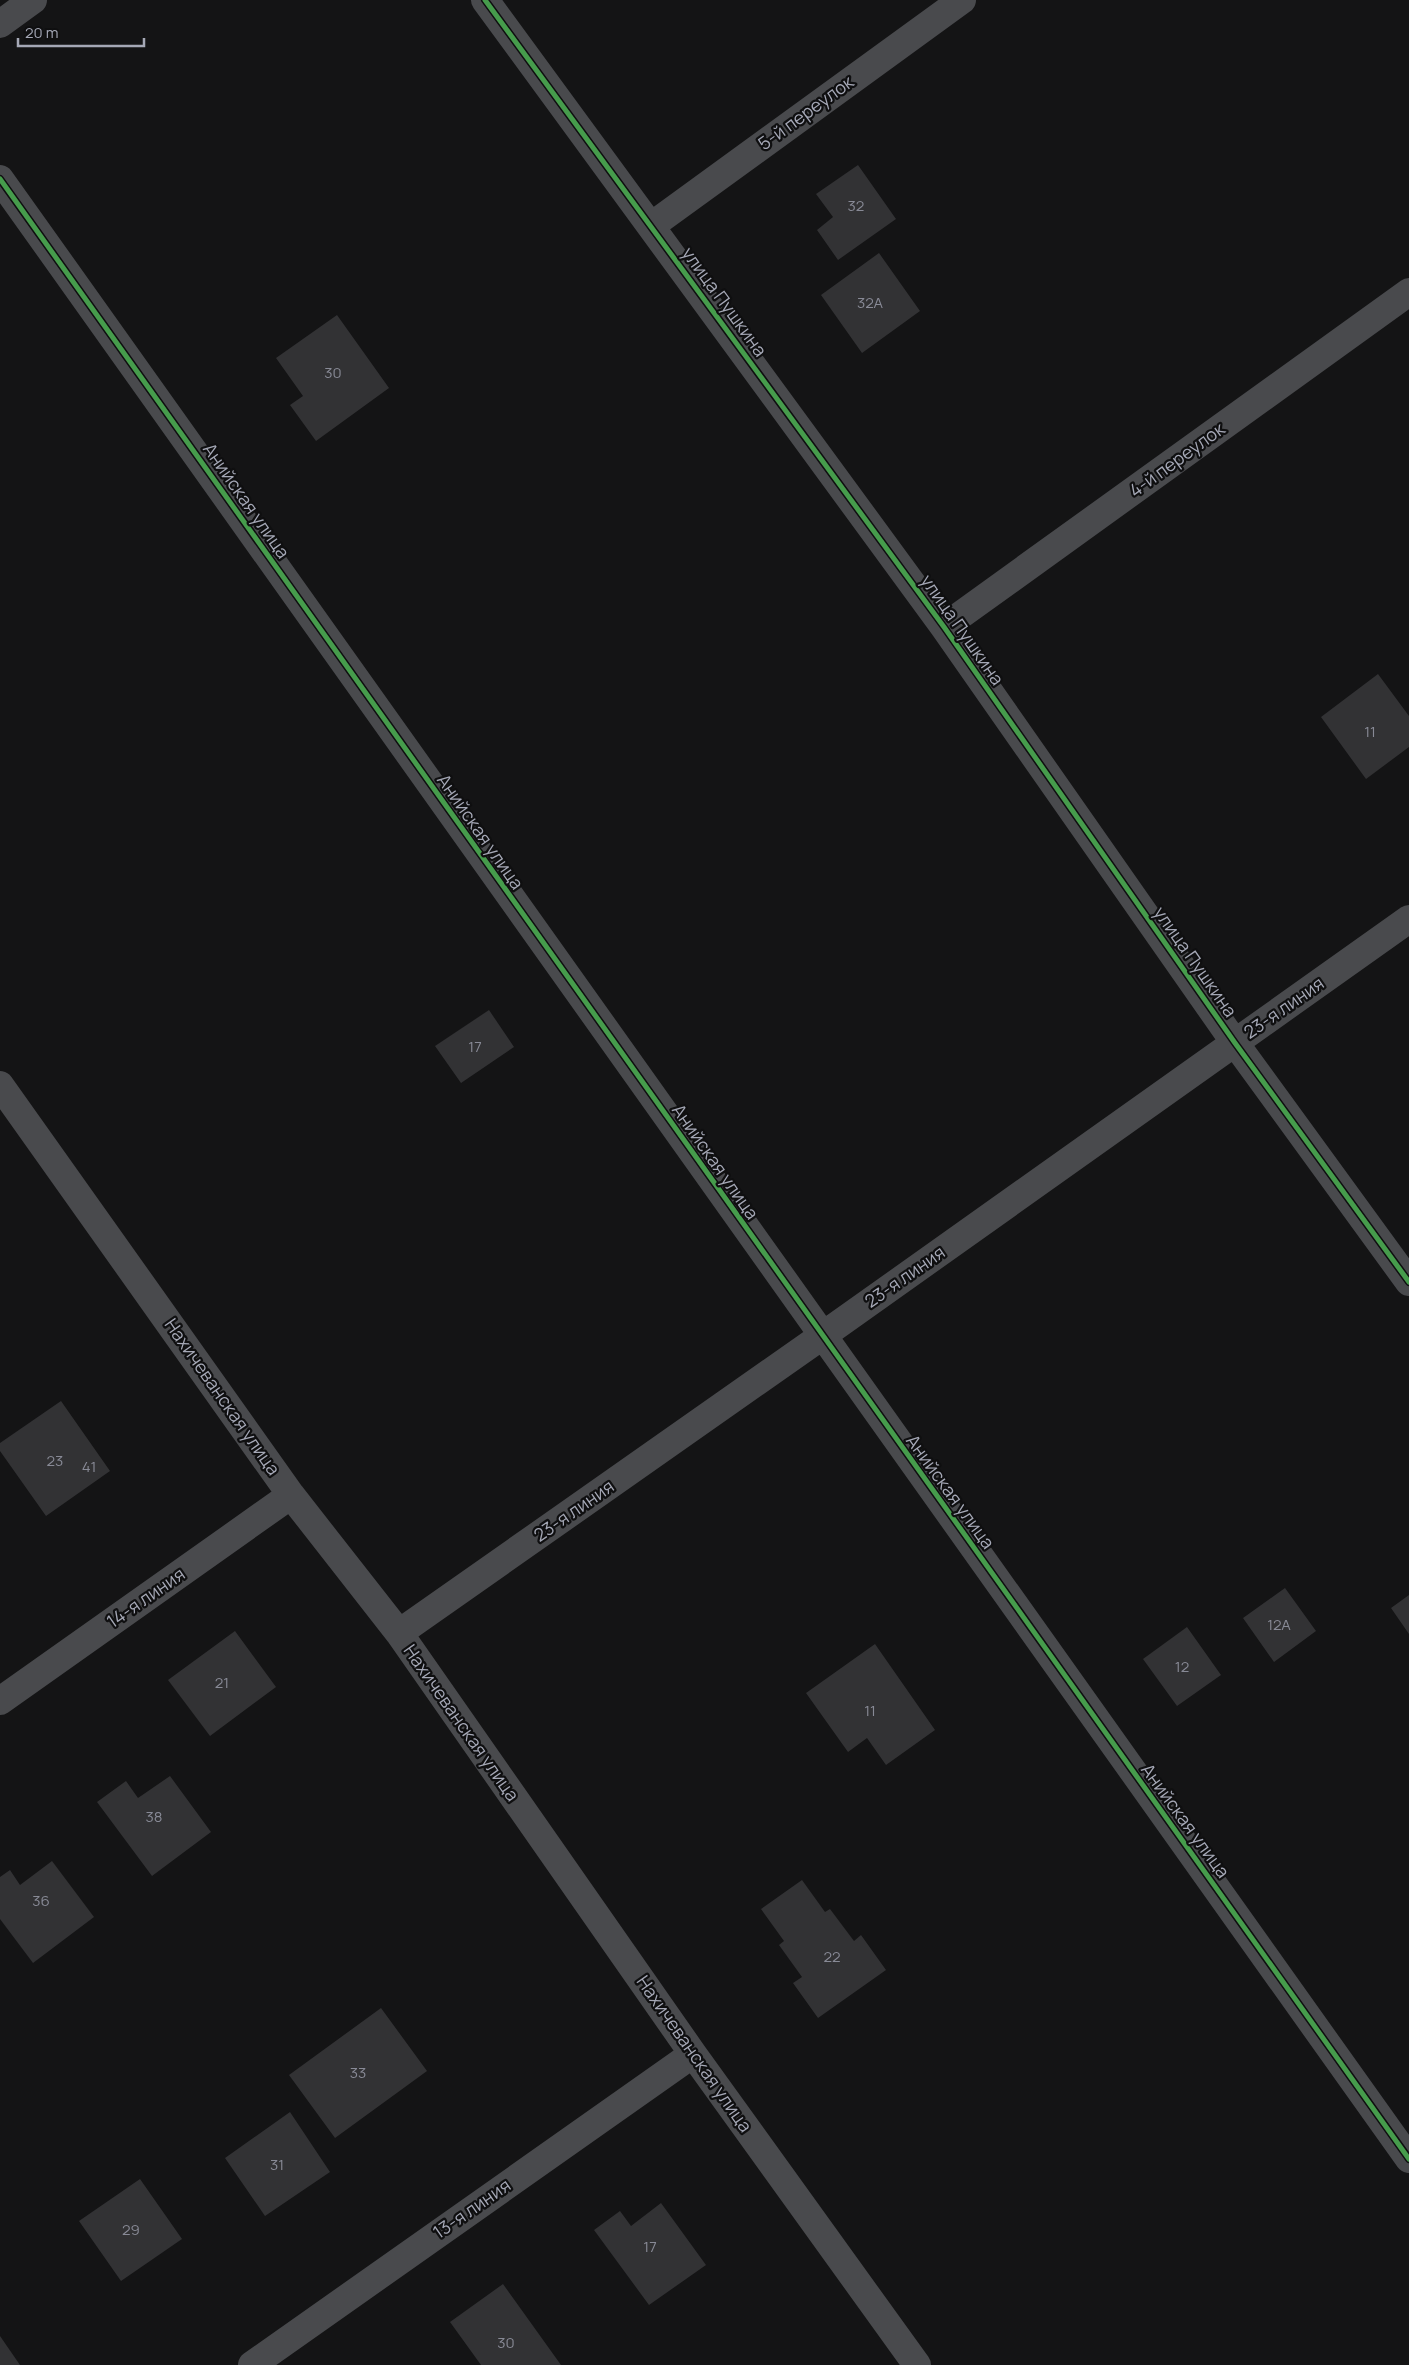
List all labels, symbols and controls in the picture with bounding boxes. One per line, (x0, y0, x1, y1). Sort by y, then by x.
scale bar (18, 15, 144, 47)
text: 20 m (25, 22, 58, 43)
street label: 5-й переулок (753, 69, 859, 155)
house number: 32 (848, 195, 864, 216)
street label: улица Пушкина (677, 242, 773, 361)
house number: 32А (857, 292, 884, 313)
house number: 30 (324, 362, 342, 383)
street label: 4-й переулок (1124, 416, 1230, 502)
street label: Анийская улица (198, 438, 296, 563)
street label: улица Пушкина (916, 569, 1010, 689)
house number: 11 (1364, 721, 1376, 742)
street label: Анийская улица (432, 769, 530, 894)
street label: улица Пушкина (1149, 901, 1243, 1021)
street label: 23-я линия (1239, 971, 1328, 1044)
house number: 17 (468, 1036, 482, 1057)
street label: Анийская улица (667, 1099, 765, 1224)
street label: 23-я линия (860, 1240, 949, 1313)
street label: Нахичеванская улица (160, 1313, 286, 1479)
street label: Анийская улица (901, 1429, 1000, 1553)
house number: 23 (47, 1450, 63, 1471)
house number: 41 (82, 1456, 96, 1477)
street label: 23-я линия (529, 1474, 618, 1547)
street label: 14-я линия (102, 1561, 189, 1633)
house number: 12А (1267, 1614, 1291, 1635)
street label: Нахичеванская улица (399, 1639, 525, 1805)
house number: 12 (1175, 1656, 1189, 1677)
house number: 21 (215, 1672, 229, 1693)
house number: 11 (864, 1700, 876, 1721)
street label: Анийская улица (1136, 1758, 1235, 1882)
house number: 38 (145, 1806, 163, 1827)
house number: 36 (32, 1890, 50, 1911)
house number: 22 (823, 1946, 841, 1967)
street label: Нахичеванская улица (632, 1970, 758, 2136)
house number: 33 (350, 2062, 366, 2083)
house number: 31 (270, 2154, 284, 2175)
street label: 13-я линия (428, 2173, 515, 2244)
house number: 29 (122, 2219, 140, 2240)
house number: 17 (643, 2236, 657, 2257)
house number: 30 (497, 2332, 515, 2353)

